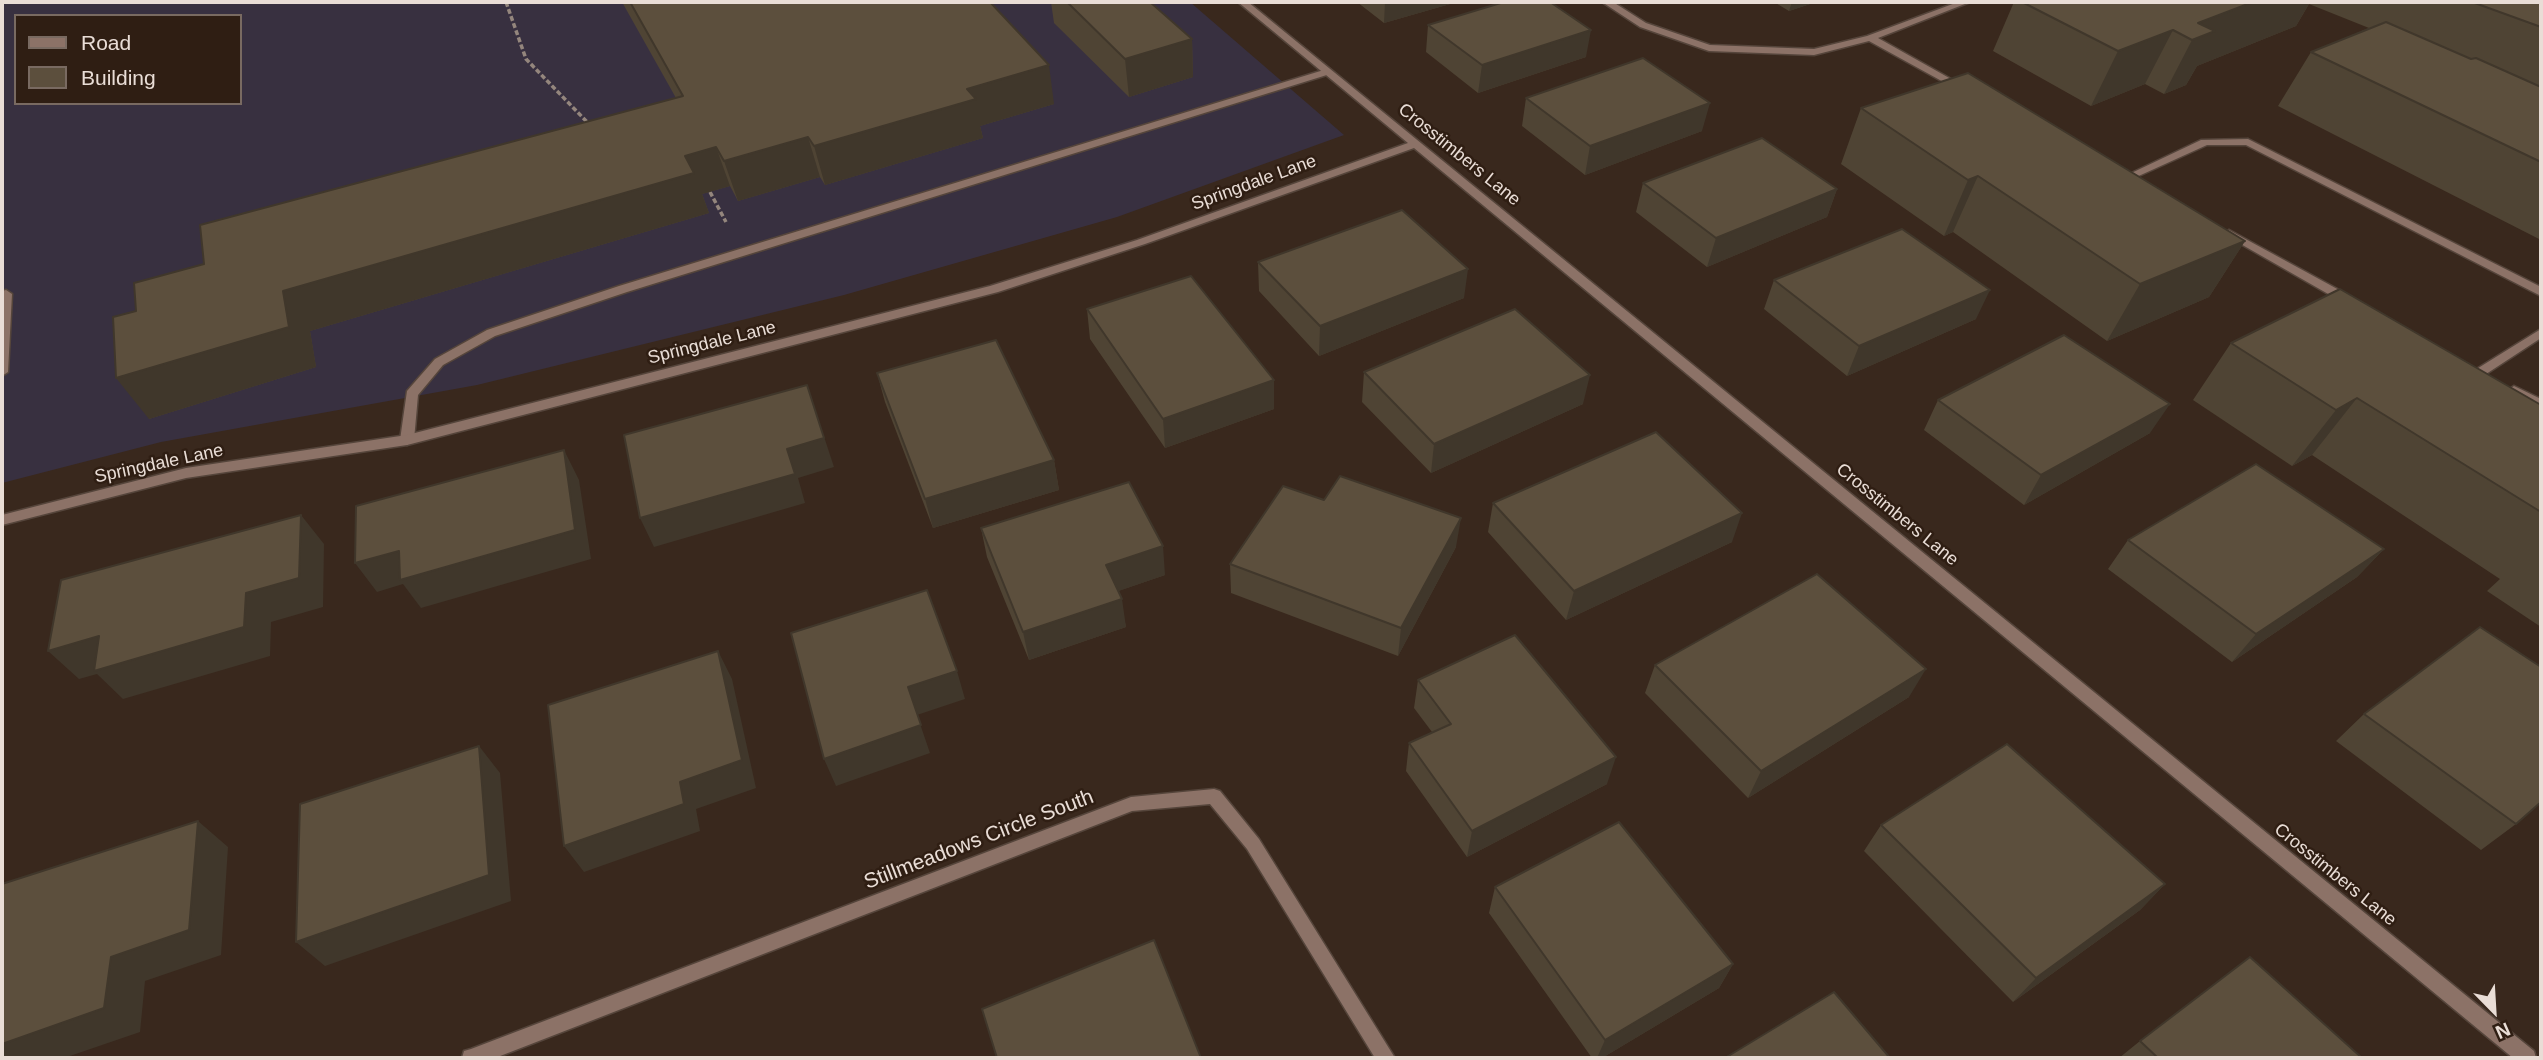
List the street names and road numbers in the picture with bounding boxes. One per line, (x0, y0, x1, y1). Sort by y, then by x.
street label: Crosstimbers Lane (1394, 99, 1524, 211)
street label: Springdale Lane (1189, 150, 1319, 216)
street label: Springdale Lane (646, 317, 778, 369)
street label: Springdale Lane (93, 440, 225, 488)
street label: Crosstimbers Lane (1832, 459, 1962, 571)
street label: Stillmeadows Circle South (861, 785, 1097, 895)
street label: Crosstimbers Lane (2270, 819, 2400, 931)

